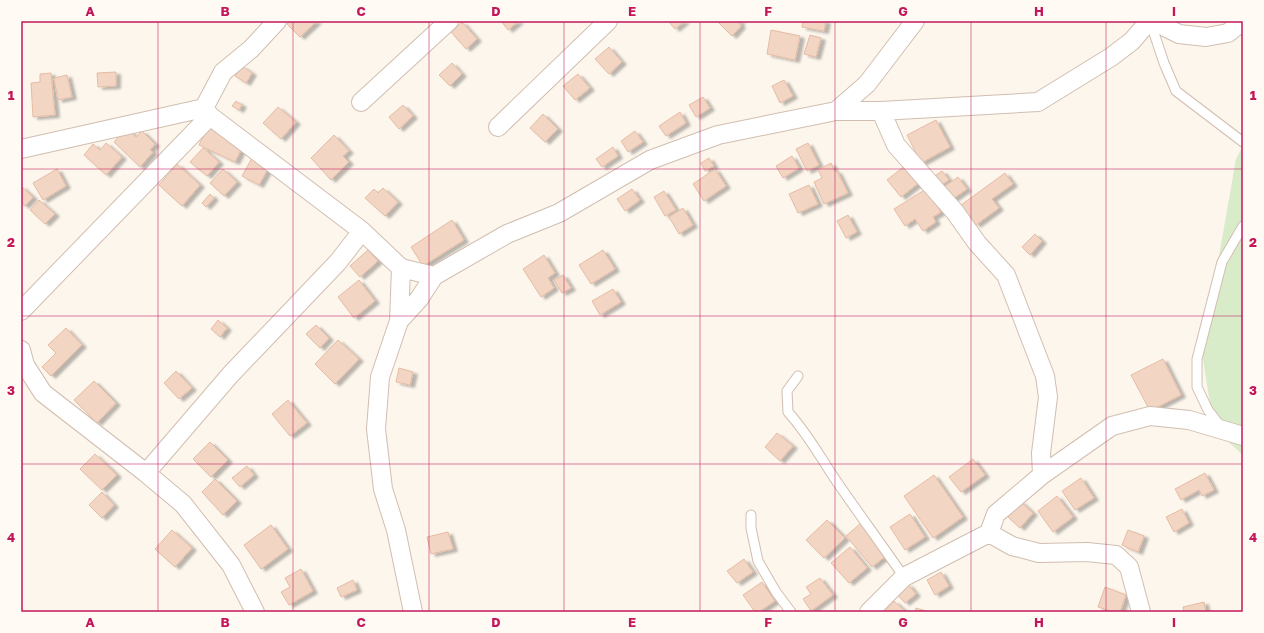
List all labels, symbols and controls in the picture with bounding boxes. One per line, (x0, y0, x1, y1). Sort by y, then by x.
text: A (85, 3, 95, 19)
text: B (220, 3, 230, 19)
text: C (356, 3, 366, 19)
text: D (491, 3, 501, 19)
text: E (628, 3, 636, 19)
text: F (764, 3, 772, 19)
text: G (898, 3, 908, 19)
text: H (1034, 3, 1044, 19)
text: I (1172, 3, 1176, 19)
text: 1 (8, 87, 15, 103)
text: 1 (1250, 87, 1257, 103)
text: 2 (7, 234, 15, 250)
text: 2 (1249, 234, 1257, 250)
text: 3 (7, 382, 15, 398)
text: 3 (1249, 382, 1257, 398)
text: 4 (7, 529, 15, 545)
text: 4 (1249, 529, 1257, 545)
text: A (85, 614, 95, 630)
text: B (220, 614, 230, 630)
text: C (356, 614, 366, 630)
text: D (491, 614, 501, 630)
text: E (628, 614, 636, 630)
text: F (764, 614, 772, 630)
text: G (898, 614, 908, 630)
text: H (1034, 614, 1044, 630)
text: I (1172, 614, 1176, 630)

